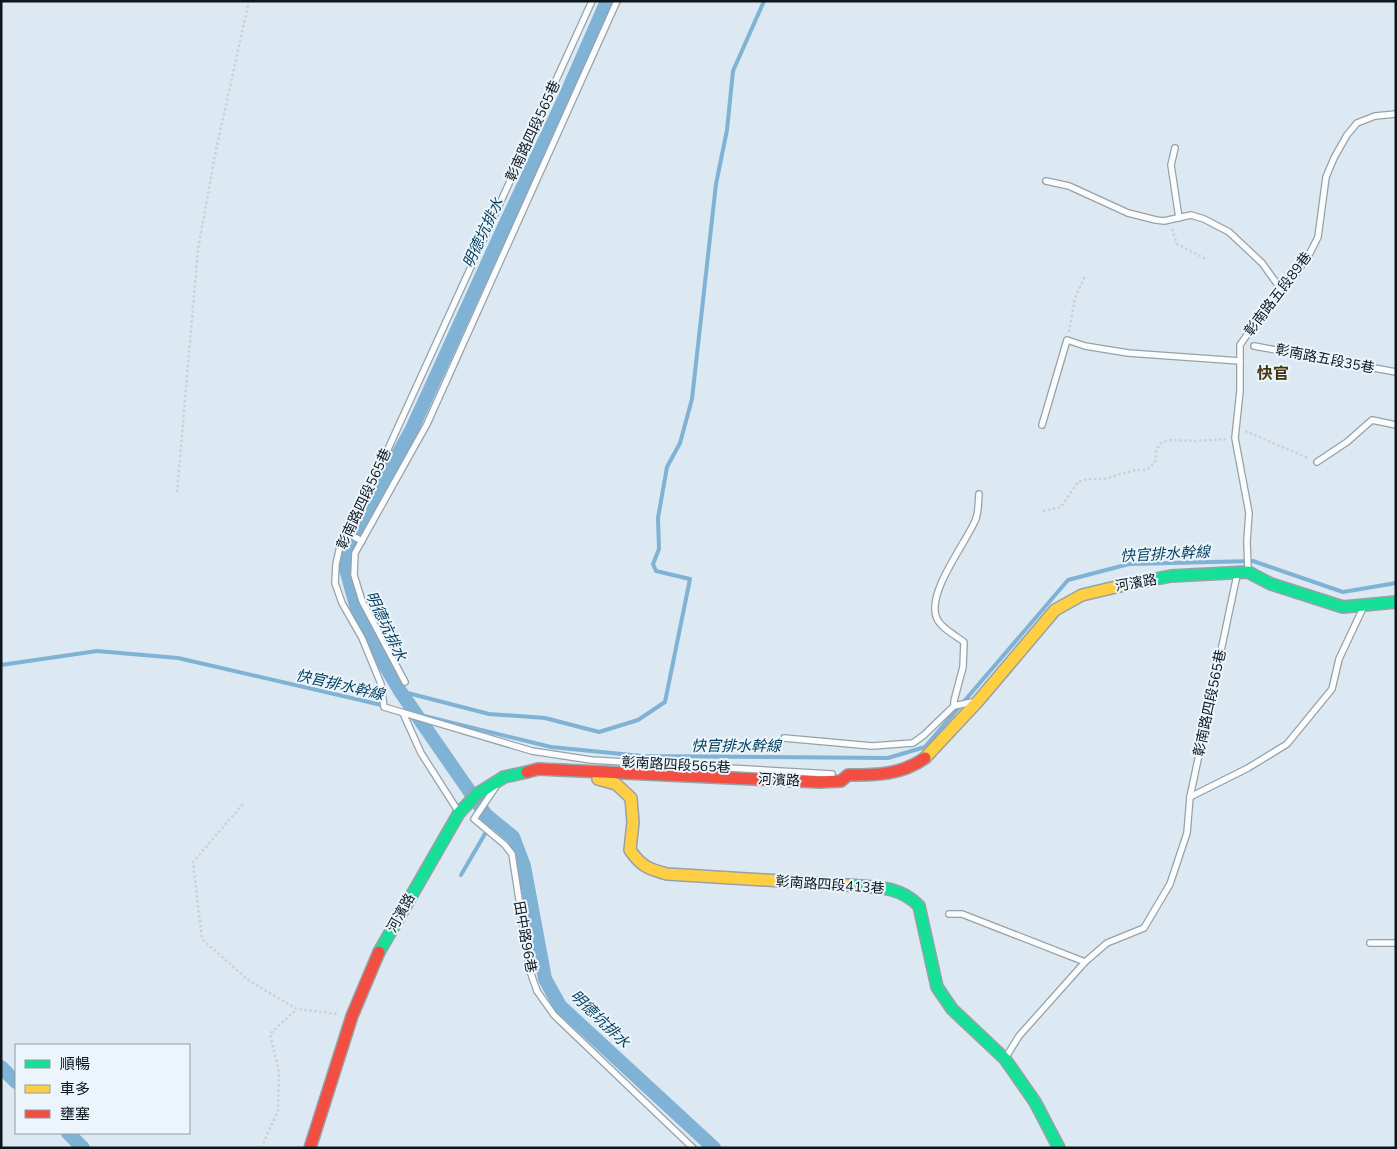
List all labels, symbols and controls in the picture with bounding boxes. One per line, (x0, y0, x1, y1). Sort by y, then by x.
street label: 彰南路四段565巷 (501, 77, 565, 185)
water label: 明德坑排水 (458, 194, 508, 271)
street label: 彰南路五段89巷 (1240, 248, 1316, 340)
street label: 彰南路五段35巷 (1274, 340, 1376, 378)
district label: 快官 (1257, 363, 1289, 385)
street label: 彰南路四段565巷 (332, 445, 396, 553)
water label: 快官排水幹線 (1120, 542, 1212, 566)
street label: 河濱路 (1114, 570, 1158, 596)
water label: 明德坑排水 (361, 588, 411, 665)
street label: 彰南路四段565巷 (1189, 648, 1231, 758)
water label: 快官排水幹線 (294, 665, 388, 705)
water label: 快官排水幹線 (691, 736, 783, 756)
street label: 彰南路四段565巷 (621, 753, 731, 777)
street label: 河濱路 (758, 769, 800, 791)
street label: 彰南路四段413巷 (775, 872, 885, 898)
street label: 河濱路 (383, 890, 419, 936)
street label: 田中路96巷 (509, 899, 541, 975)
water label: 明德坑排水 (566, 986, 635, 1053)
legend (15, 1044, 190, 1134)
text: 順暢 (60, 1054, 90, 1074)
text: 車多 (60, 1079, 90, 1099)
text: 壅塞 (60, 1104, 90, 1124)

